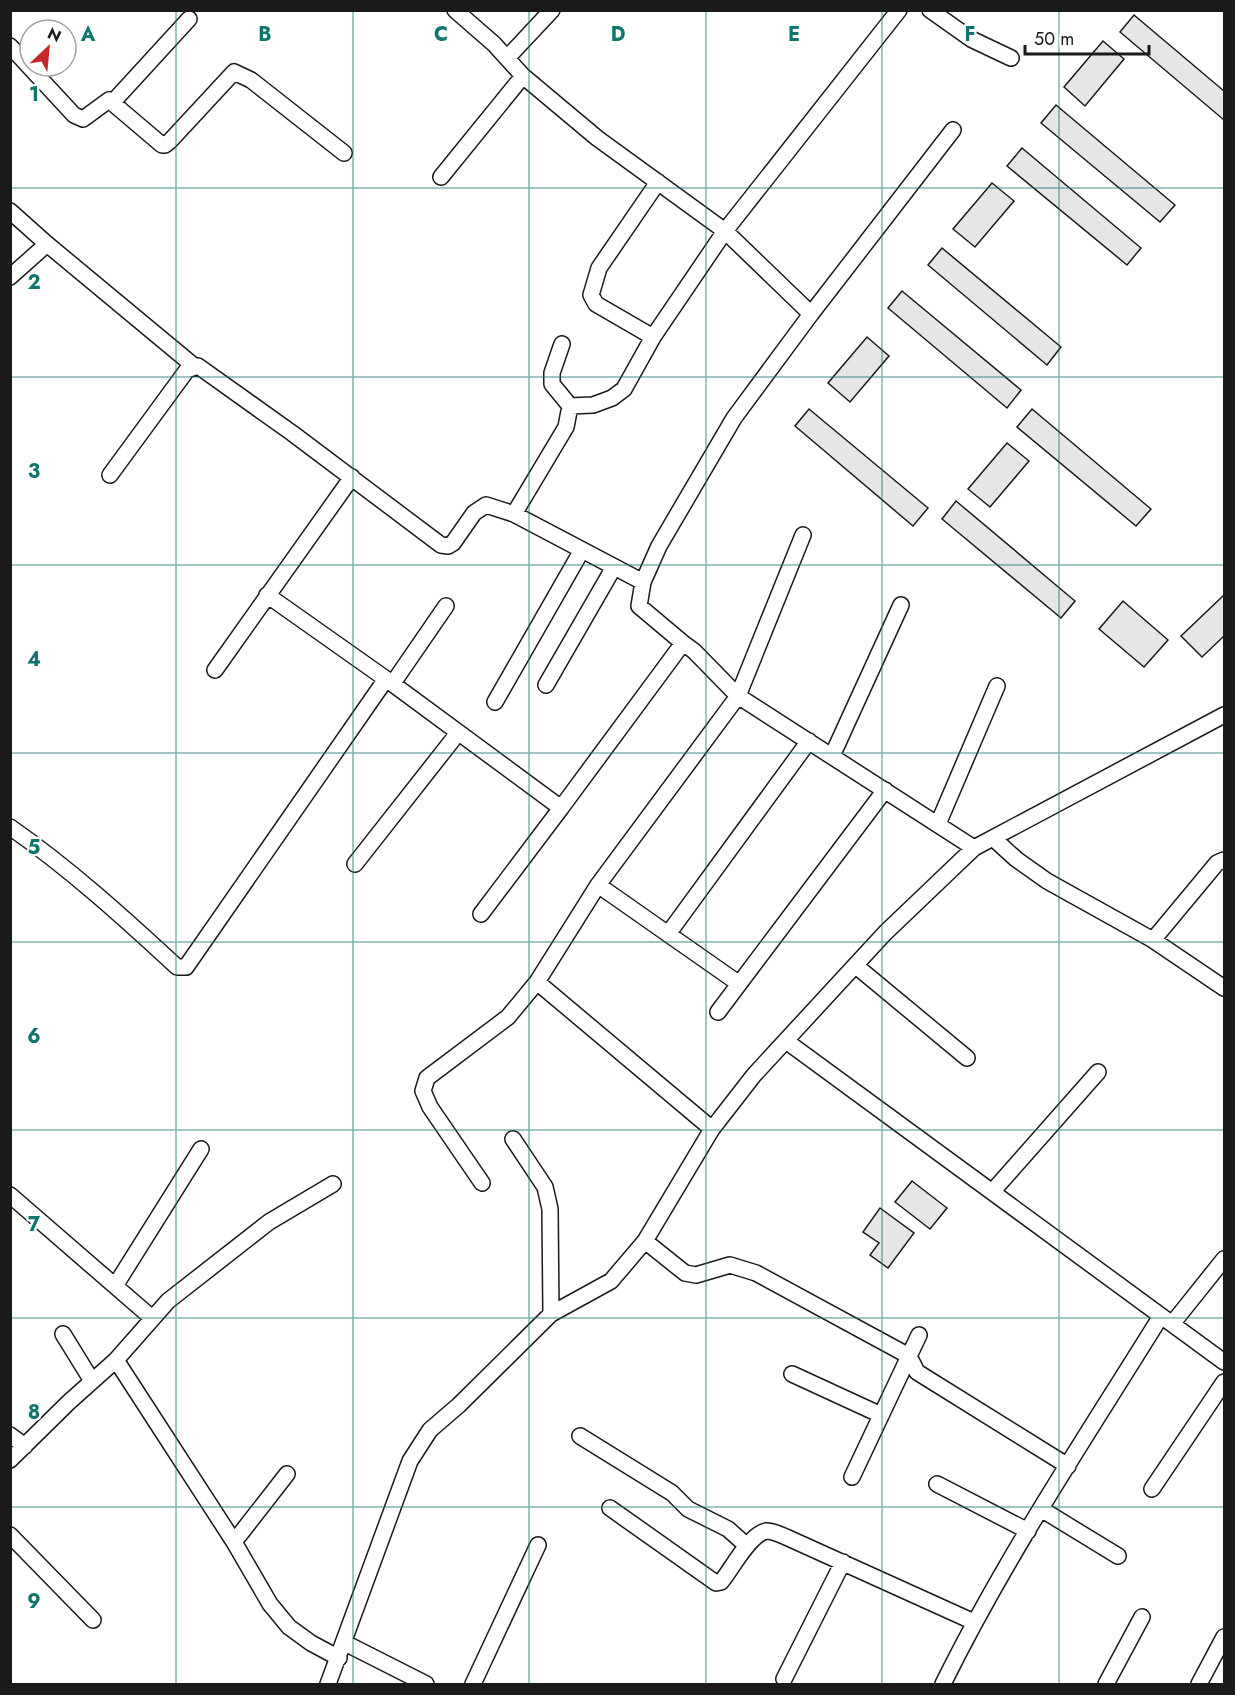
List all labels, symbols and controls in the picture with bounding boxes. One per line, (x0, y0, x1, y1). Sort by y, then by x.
north arrow (18, 18, 78, 78)
scale bar (1025, 18, 1150, 56)
text: A (80, 20, 96, 49)
text: B (258, 20, 272, 49)
text: C (434, 20, 448, 49)
text: D (611, 20, 625, 49)
text: E (788, 20, 800, 49)
text: F (964, 20, 976, 49)
text: N (44, 22, 65, 48)
text: 50 m (1034, 26, 1074, 52)
text: 1 (29, 80, 39, 109)
text: 2 (27, 268, 41, 297)
text: 3 (28, 457, 40, 486)
text: 4 (27, 645, 41, 674)
text: 5 (28, 833, 41, 862)
text: 6 (27, 1022, 41, 1051)
text: 7 (28, 1210, 41, 1239)
text: 8 (28, 1398, 40, 1427)
text: 9 (27, 1587, 41, 1616)

